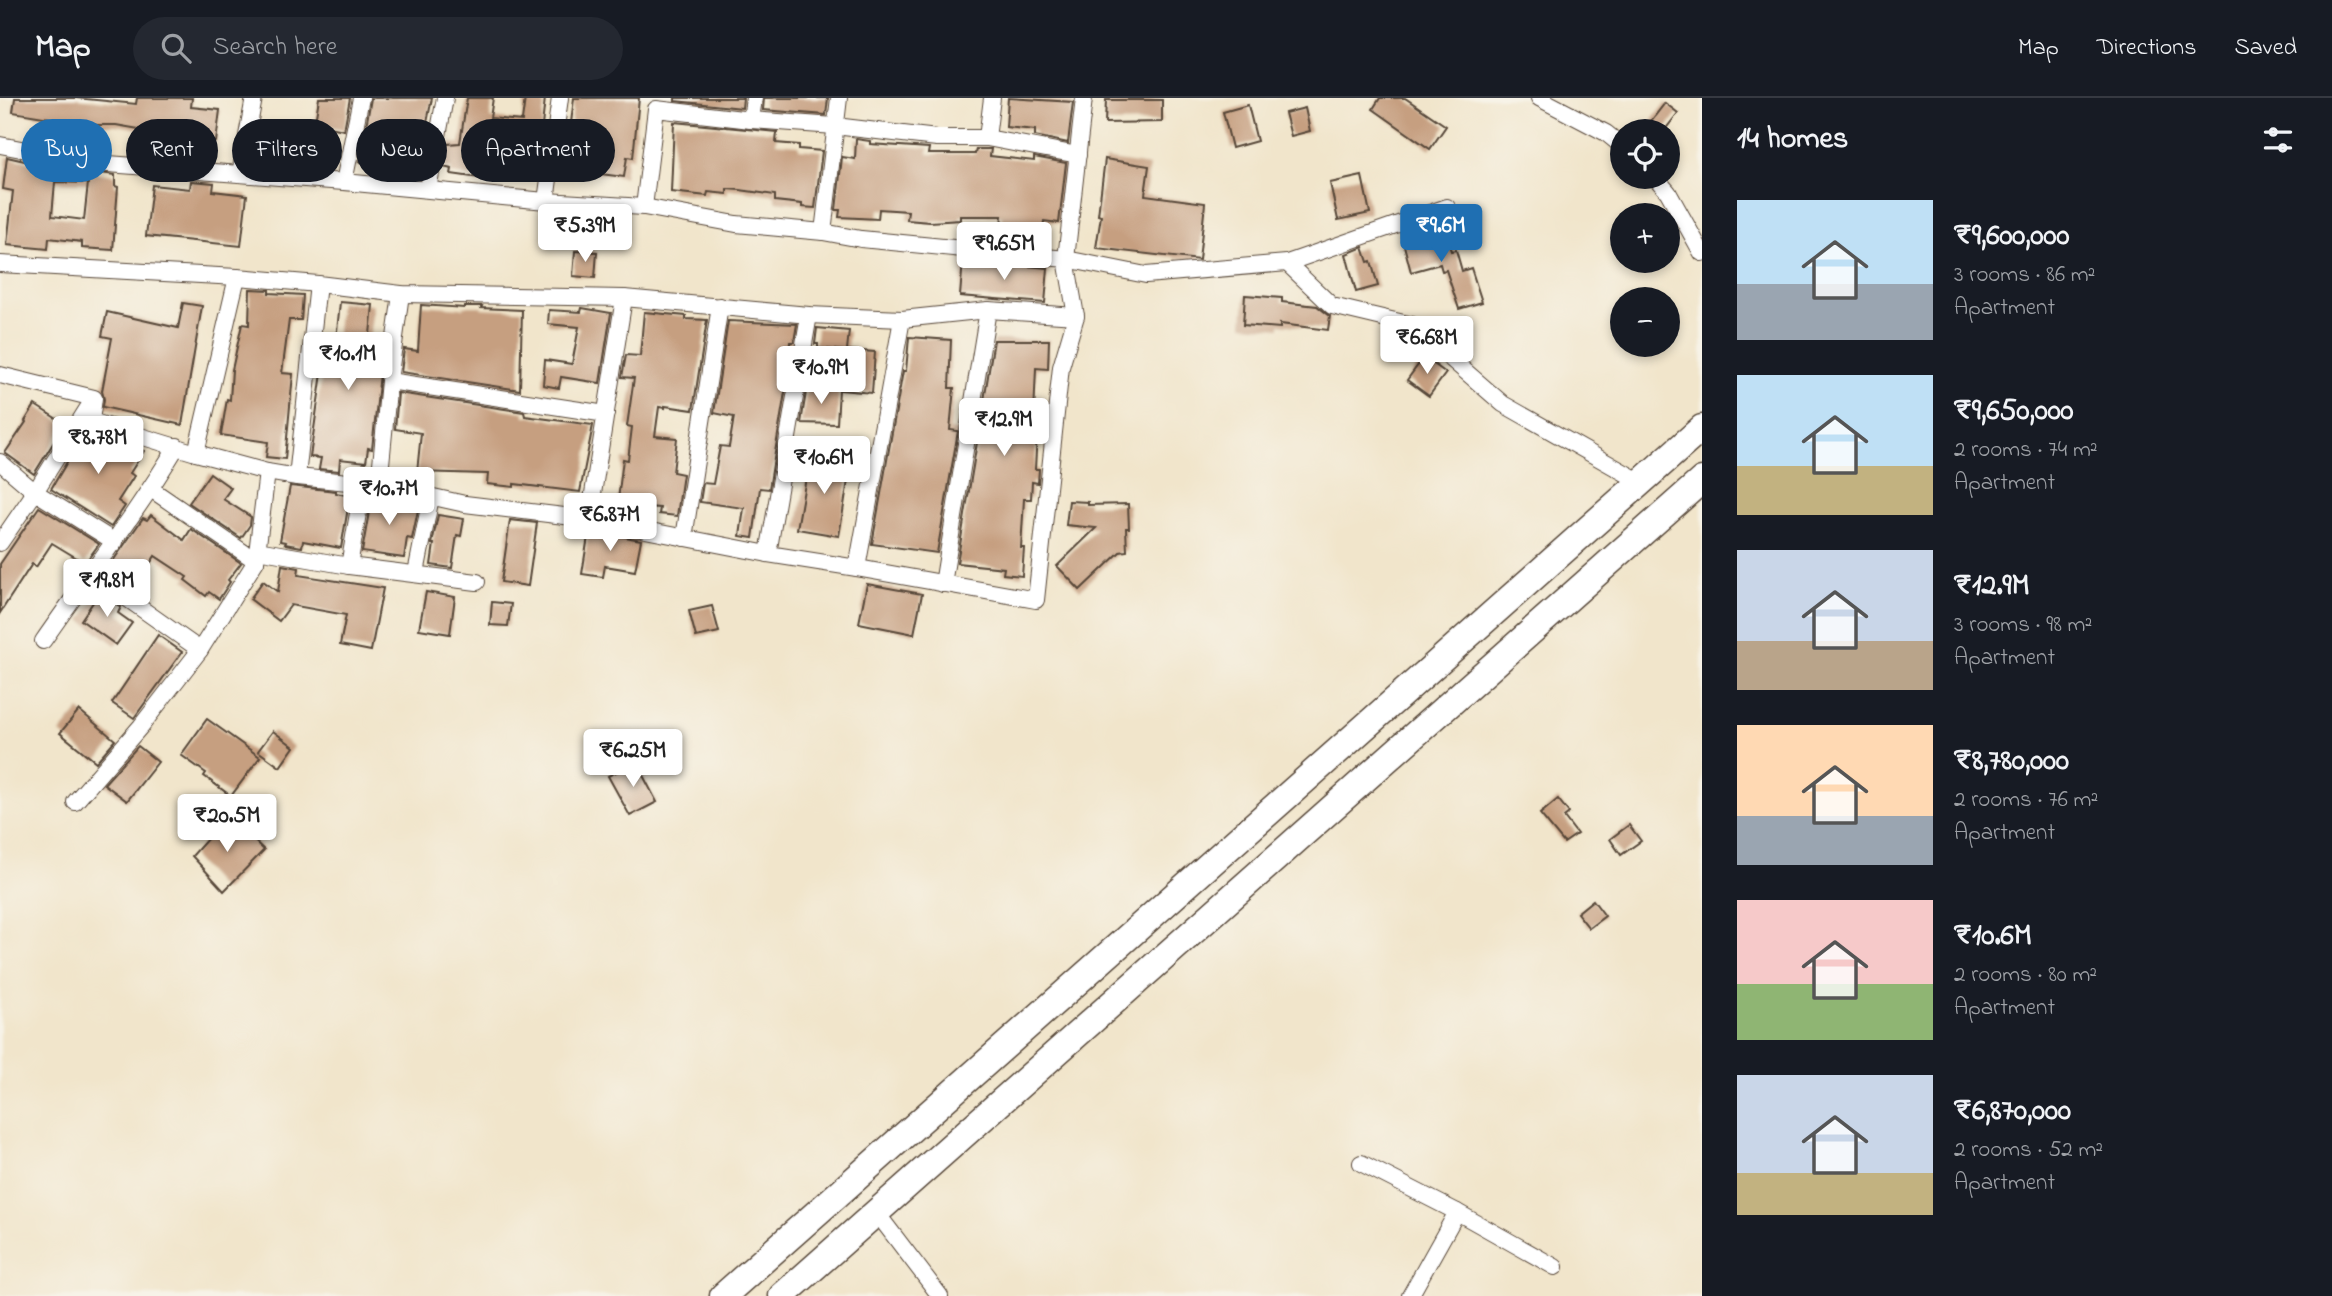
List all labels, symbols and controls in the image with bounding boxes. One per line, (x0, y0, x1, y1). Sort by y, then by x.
search box (133, 17, 623, 80)
text: Map (35, 24, 91, 72)
icon: search (157, 29, 195, 67)
text: Search here (213, 29, 337, 67)
text: Map (2018, 31, 2059, 66)
text: Directions (2097, 31, 2196, 66)
text: Saved (2234, 31, 2297, 66)
text: 14 homes (1737, 118, 1848, 162)
chip: Buy (21, 119, 112, 182)
chip: Rent (126, 119, 218, 182)
chip: Filters (232, 119, 342, 182)
chip: New (356, 119, 447, 182)
chip: Apartment (461, 119, 615, 182)
map controls (1610, 119, 1680, 357)
button: locate (1610, 119, 1680, 189)
icon: filters (2259, 121, 2297, 159)
button: + (1610, 203, 1680, 273)
pin: ₹5.39M (528, 204, 642, 264)
pin: ₹9.6M (1392, 204, 1490, 264)
text: ₹5.39M (554, 210, 616, 243)
text: ₹9.6M (1416, 210, 1466, 243)
text: ₹9,600,000 (1954, 215, 2069, 259)
pin: ₹9.65M (947, 222, 1061, 282)
text: ₹9.65M (973, 228, 1035, 261)
icon: home (1793, 228, 1877, 312)
text: 3 rooms · 86 m² (1954, 259, 2095, 292)
button: − (1610, 287, 1680, 357)
text: Apartment (1954, 292, 2055, 325)
pin: ₹6.68M (1370, 316, 1484, 376)
text: ₹6.68M (1396, 322, 1458, 355)
pin: ₹10.1M (291, 332, 405, 392)
text: ₹10.1M (319, 338, 377, 371)
pin: ₹10.9M (764, 346, 878, 406)
text: ₹10.9M (793, 352, 849, 385)
text: ₹9,650,000 (1954, 390, 2074, 434)
pin: ₹12.9M (947, 398, 1061, 458)
icon: home (1793, 403, 1877, 487)
text: ₹12.9M (975, 404, 1033, 437)
pin: ₹8.78M (41, 416, 155, 476)
text: ₹8.78M (68, 422, 128, 455)
text: 2 rooms · 74 m² (1954, 434, 2098, 467)
pin: ₹10.6M (767, 436, 881, 496)
text: ₹10.6M (794, 442, 854, 475)
text: Apartment (1954, 467, 2055, 500)
pin: ₹10.7M (332, 468, 446, 527)
text: ₹10.7M (359, 473, 419, 506)
pin: ₹6.87M (553, 494, 667, 553)
text: ₹6.87M (580, 499, 640, 532)
pin: ₹19.8M (50, 560, 164, 619)
text: ₹19.8M (79, 565, 135, 598)
text: ₹12.9M (1954, 565, 2030, 609)
icon: home (1793, 578, 1877, 662)
text: 3 rooms · 98 m² (1954, 609, 2092, 642)
text: Apartment (1954, 642, 2055, 675)
pin: ₹6.25M (576, 730, 690, 789)
text: ₹6.25M (599, 735, 667, 768)
text: ₹8,780,000 (1954, 740, 2069, 784)
icon: home (1793, 753, 1877, 837)
text: 2 rooms · 76 m² (1954, 784, 2098, 817)
pin: ₹20.5M (170, 794, 284, 854)
text: ₹20.5M (194, 800, 260, 833)
text: Apartment (1954, 817, 2055, 850)
text: ₹10.6M (1954, 915, 2032, 959)
icon: home (1793, 928, 1877, 1012)
text: 2 rooms · 80 m² (1954, 959, 2097, 992)
text: Apartment (1954, 992, 2055, 1025)
text: ₹6,870,000 (1954, 1090, 2071, 1134)
icon: home (1793, 1103, 1877, 1187)
text: 2 rooms · 52 m² (1954, 1134, 2103, 1167)
text: Apartment (1954, 1167, 2055, 1200)

